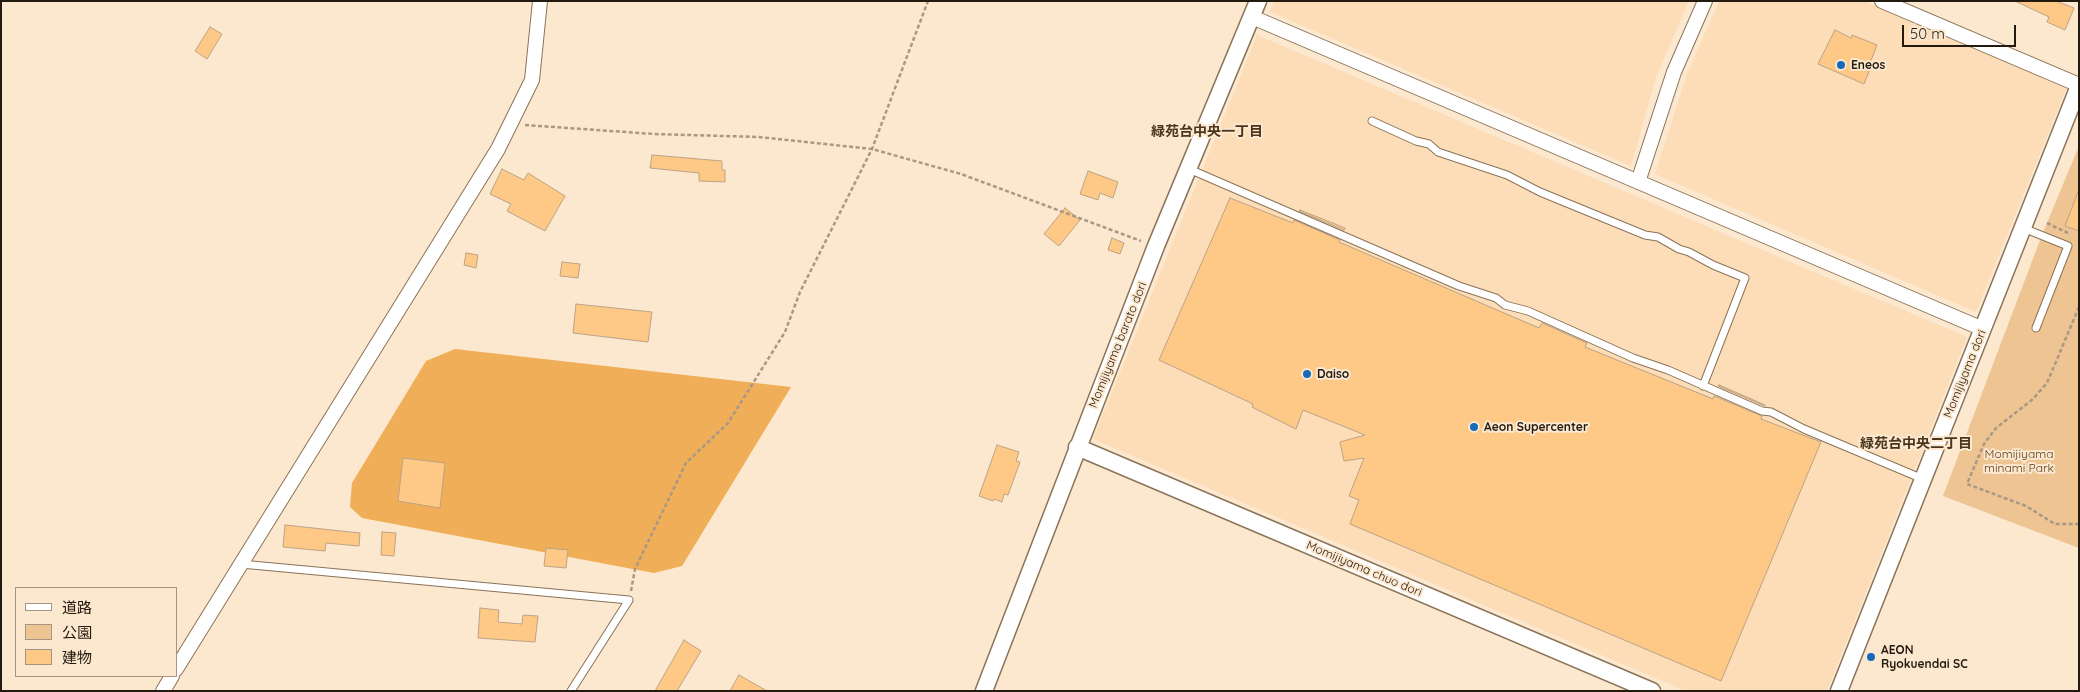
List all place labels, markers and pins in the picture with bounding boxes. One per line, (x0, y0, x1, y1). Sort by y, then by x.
place label: Eneos (1851, 58, 1885, 72)
marker: Eneos (1835, 59, 1847, 71)
place label: Daiso (1317, 367, 1349, 381)
marker: Daiso (1301, 368, 1313, 380)
place label: Aeon Supercenter (1484, 420, 1588, 434)
marker: Aeon Supercenter (1468, 421, 1480, 433)
place label: AEON Ryokuendai SC (1881, 643, 1968, 671)
marker: AEON Ryokuendai SC (1865, 651, 1877, 663)

